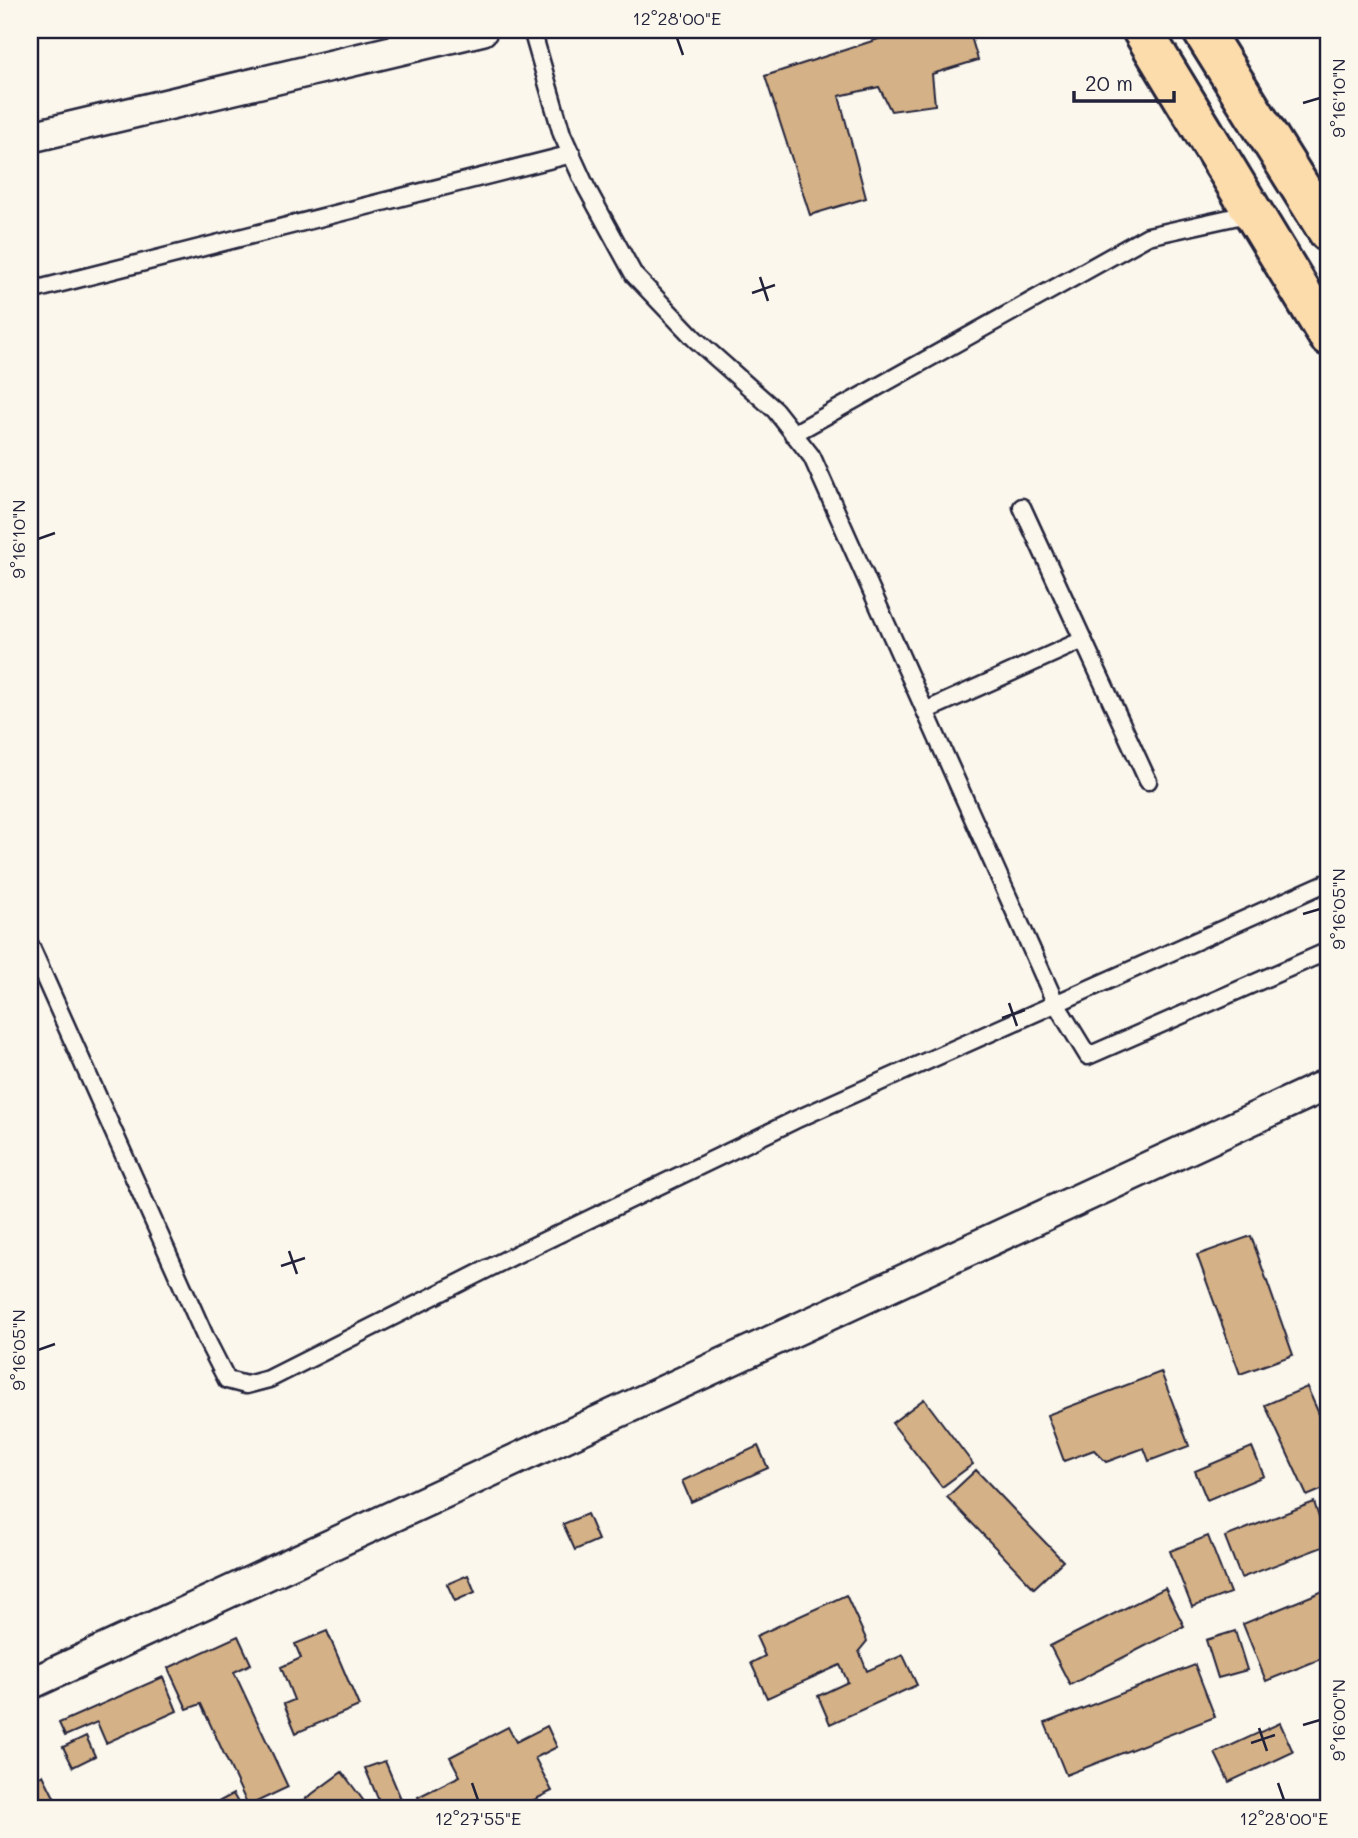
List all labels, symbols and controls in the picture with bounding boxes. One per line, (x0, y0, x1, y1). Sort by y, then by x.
text: 12°28'00"E (633, 6, 721, 30)
text: 9°16'10"N (1326, 58, 1350, 138)
scale bar (1074, 60, 1174, 104)
text: 20 m (1085, 69, 1133, 96)
text: 9°16'10"N (6, 499, 30, 579)
text: 9°16'05"N (1326, 868, 1350, 950)
text: 9°16'05"N (6, 1309, 30, 1391)
text: 9°16'00"N (1326, 1679, 1350, 1761)
text: 12°27'55"E (435, 1806, 521, 1830)
text: 12°28'00"E (1240, 1806, 1328, 1830)

